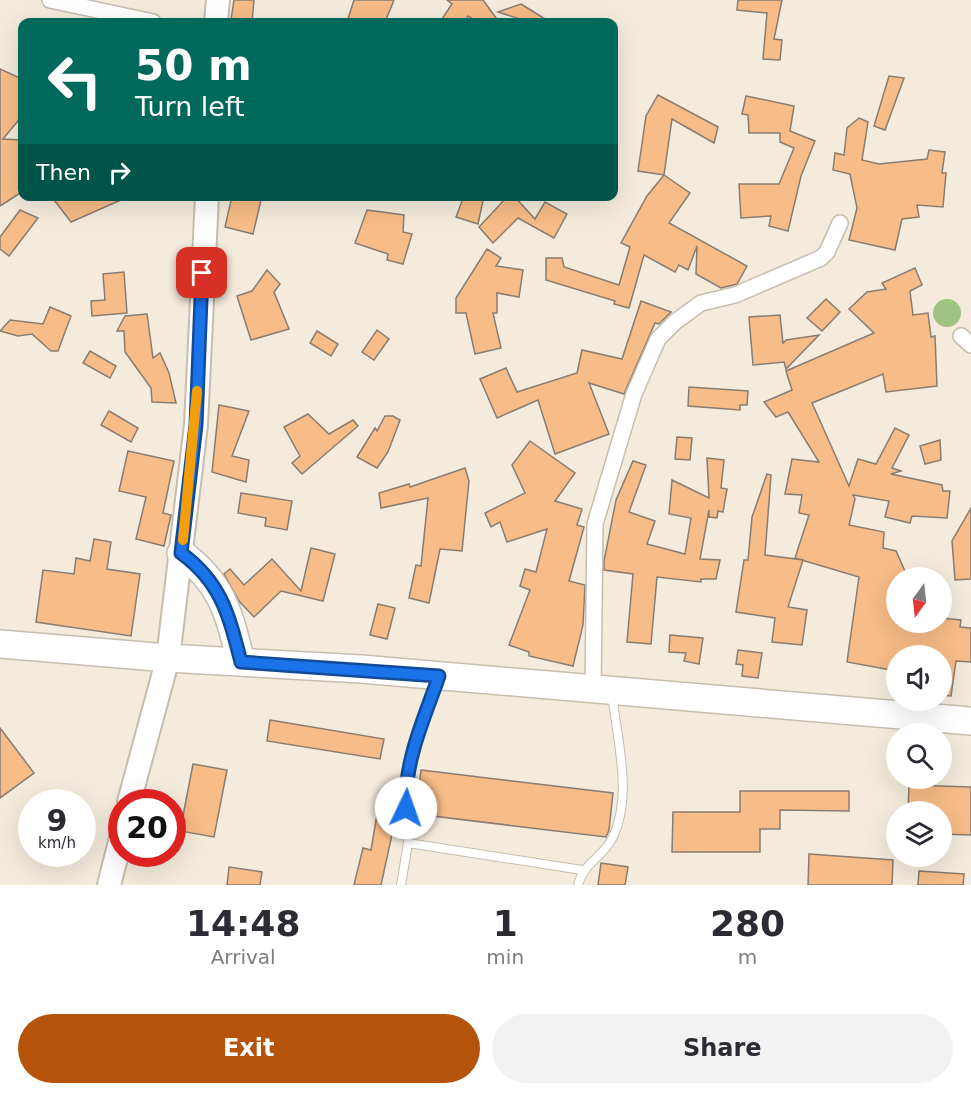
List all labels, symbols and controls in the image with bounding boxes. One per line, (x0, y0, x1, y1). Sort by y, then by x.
text: 50 m (135, 41, 252, 90)
icon: left (36, 42, 114, 120)
text: Turn left (135, 91, 245, 122)
icon: right (103, 156, 136, 189)
text: Then (36, 160, 91, 185)
pin (176, 247, 227, 298)
icon: arrive (185, 256, 218, 289)
north arrow (886, 567, 952, 633)
map controls (886, 567, 952, 867)
button: sound (886, 645, 952, 711)
button: search (886, 723, 952, 789)
position arrow (374, 776, 438, 840)
speed limit sign: 20 (108, 789, 186, 867)
button: layers (886, 801, 952, 867)
text: 9 (47, 803, 67, 838)
text: km/h (38, 834, 76, 852)
text: 14:48 (186, 903, 300, 944)
text: 1 (493, 903, 518, 944)
text: 280 (710, 903, 785, 944)
text: Arrival (211, 945, 276, 969)
text: min (486, 945, 524, 969)
text: m (738, 945, 757, 969)
button: Exit (18, 1014, 480, 1083)
button: Share (492, 1014, 953, 1083)

